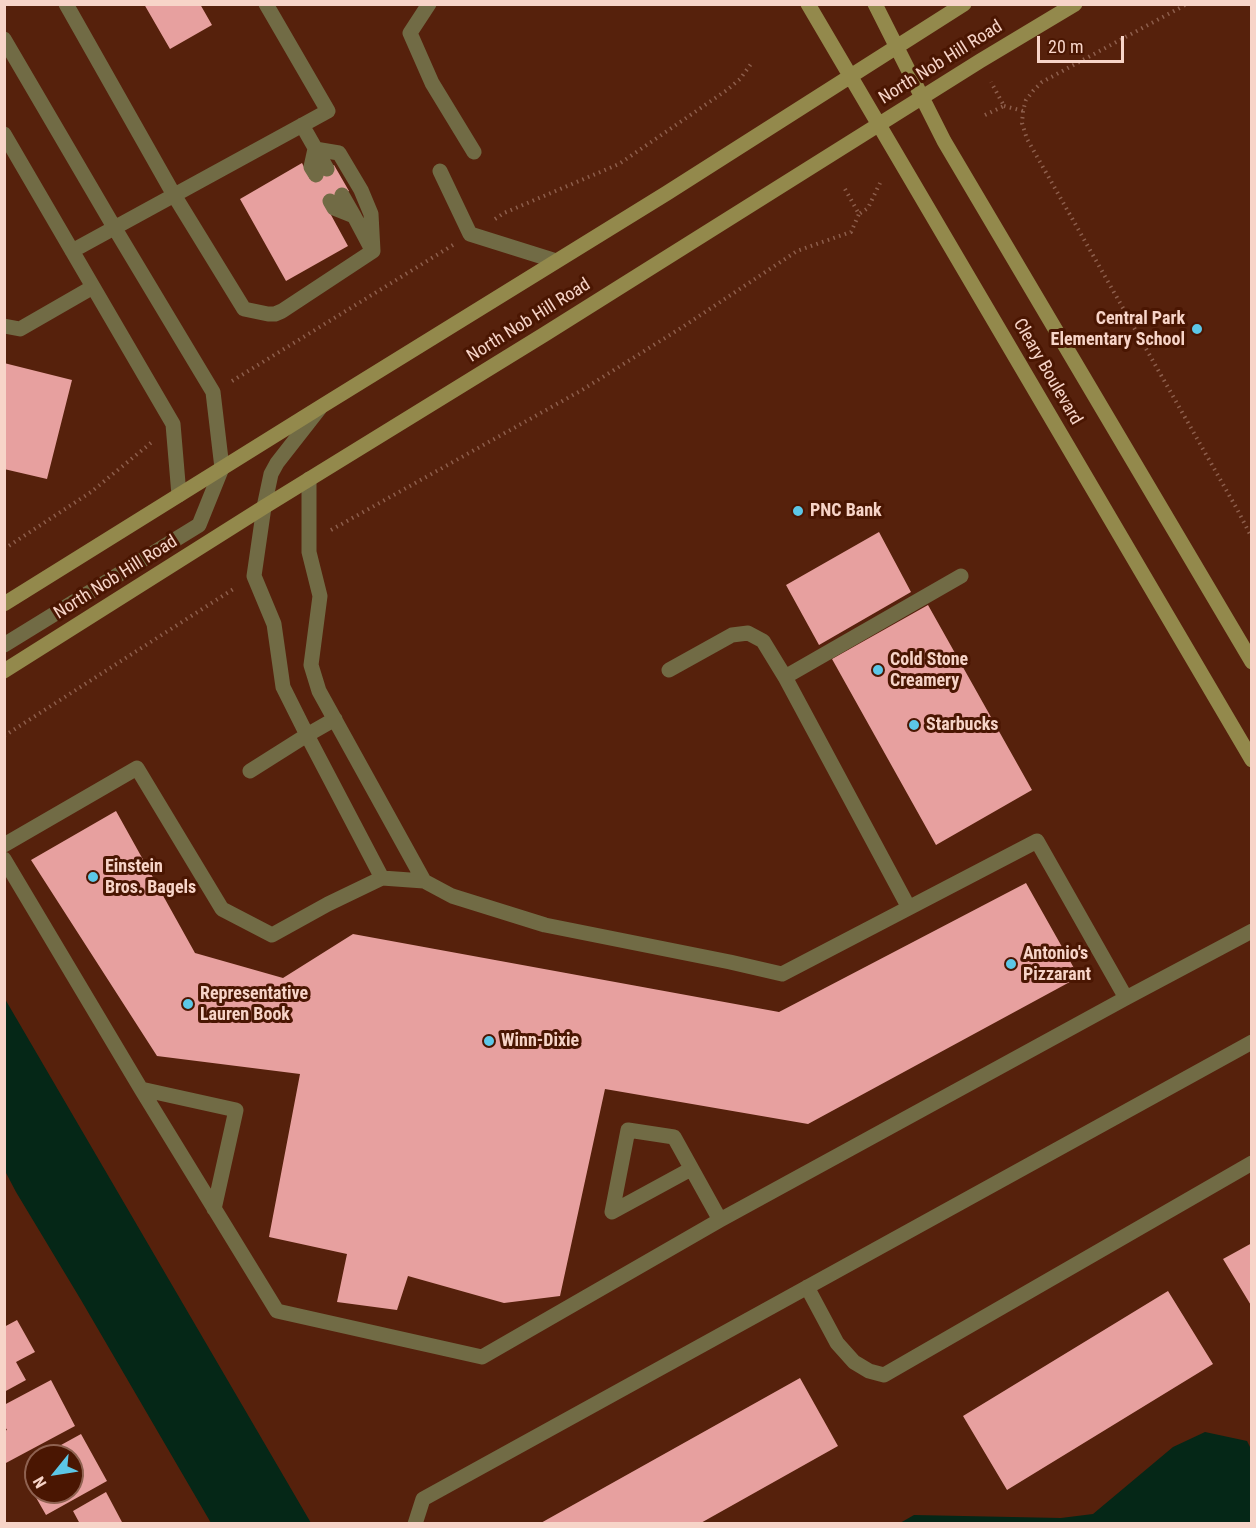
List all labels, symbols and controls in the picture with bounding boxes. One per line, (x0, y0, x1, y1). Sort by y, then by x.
street label: North Nob Hill Road (875, 16, 1007, 110)
scale bar (1040, 24, 1127, 62)
text: 20 m (1048, 36, 1083, 57)
street label: North Nob Hill Road (463, 274, 595, 368)
place label: Central Park Elementary School (1051, 308, 1185, 350)
street label: Cleary Boulevard (1008, 315, 1086, 429)
marker: Central Park Elementary School (1190, 322, 1204, 336)
place label: PNC Bank (810, 500, 882, 522)
marker: PNC Bank (791, 504, 805, 518)
street label: North Nob Hill Road (50, 531, 182, 625)
place label: Cold Stone Creamery (890, 649, 968, 692)
marker: Cold Stone Creamery (871, 663, 885, 677)
place label: Starbucks (926, 714, 998, 736)
marker: Starbucks (907, 718, 921, 732)
place label: Einstein Bros. Bagels (105, 856, 196, 898)
marker: Einstein Bros. Bagels (86, 870, 100, 884)
place label: Antonio's Pizzarant (1023, 943, 1091, 986)
marker: Antonio's Pizzarant (1004, 957, 1018, 971)
place label: Representative Lauren Book (200, 983, 308, 1026)
marker: Representative Lauren Book (181, 997, 195, 1011)
place label: Winn-Dixie (501, 1030, 579, 1052)
marker: Winn-Dixie (482, 1034, 496, 1048)
north arrow (24, 1444, 84, 1504)
text: N (29, 1473, 50, 1491)

